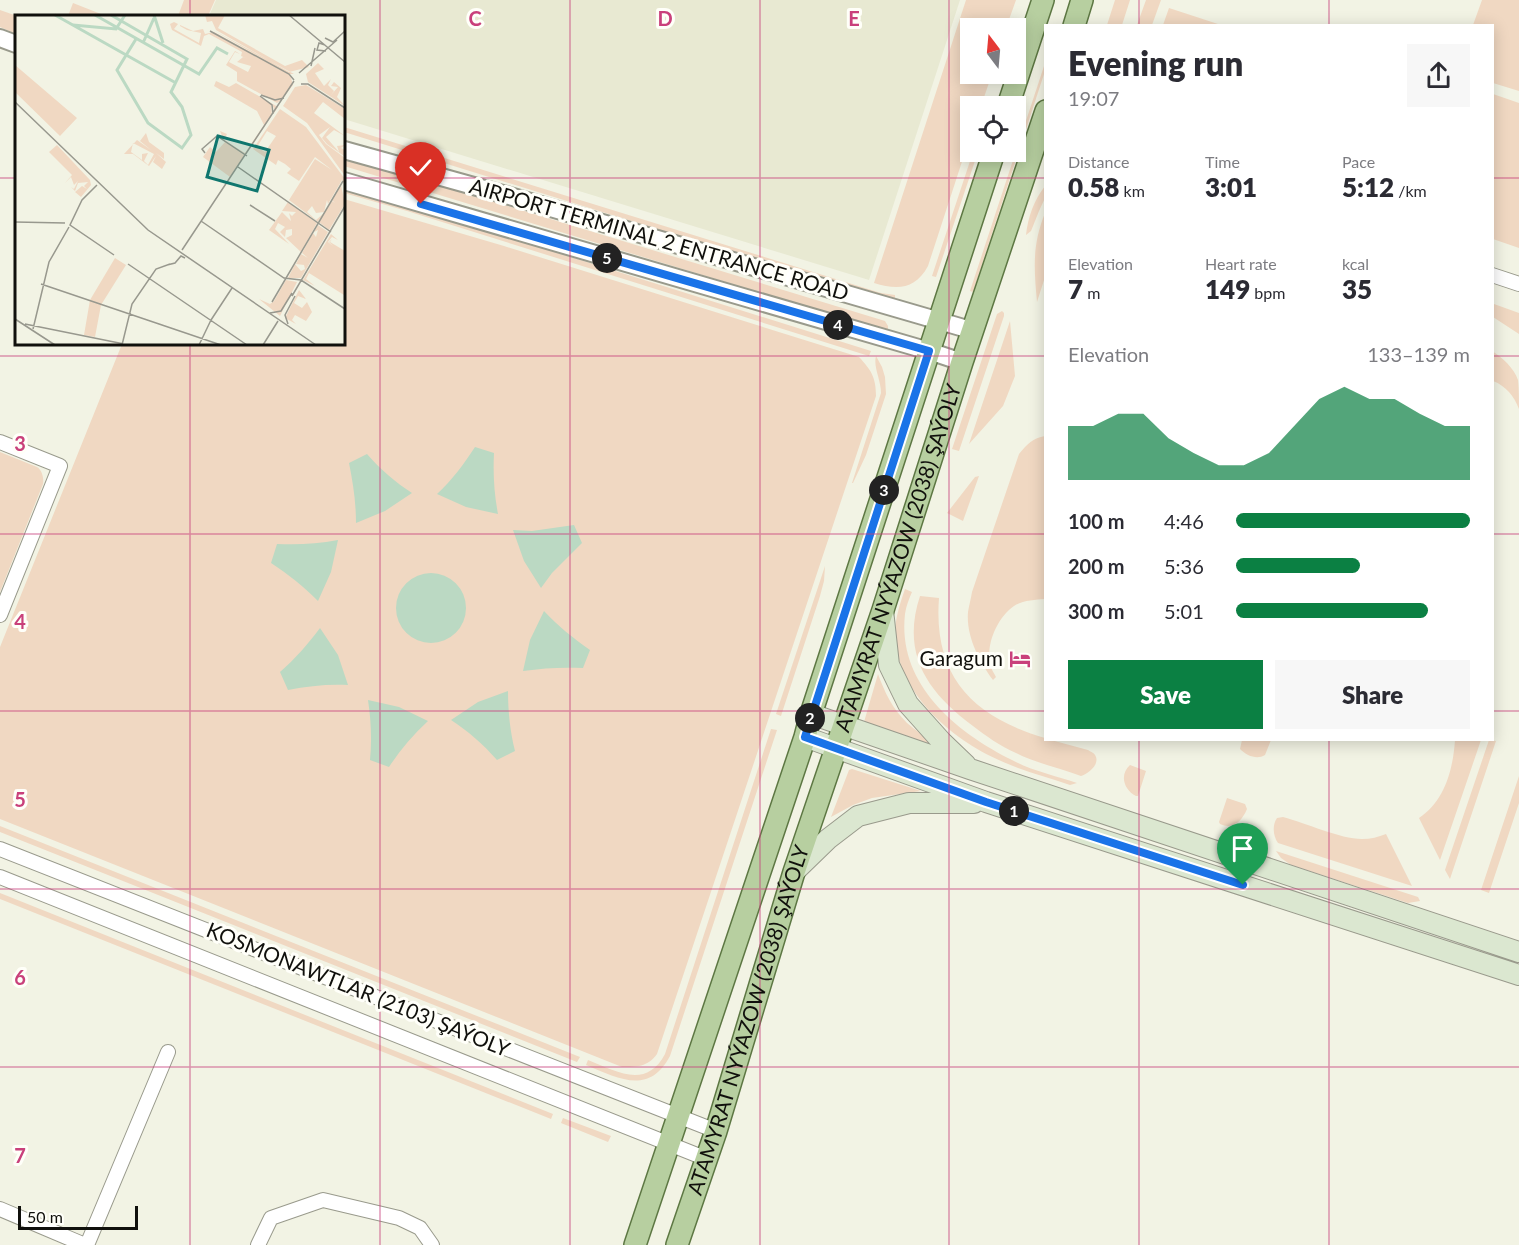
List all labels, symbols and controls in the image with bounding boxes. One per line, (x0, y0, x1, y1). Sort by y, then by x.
text: C (468, 6, 482, 30)
text: D (657, 6, 673, 30)
text: E (848, 6, 860, 30)
inset map (15, 15, 345, 345)
north arrow (960, 18, 1026, 84)
map controls (960, 18, 1026, 162)
text: Evening run (1068, 43, 1243, 83)
button: share (1407, 44, 1470, 107)
text: 19:07 (1068, 86, 1119, 110)
button: locate (960, 96, 1026, 162)
pin (395, 142, 446, 204)
icon: check (404, 151, 437, 184)
text: Distance (1068, 152, 1129, 171)
text: Time (1205, 152, 1240, 171)
text: Pace (1342, 152, 1375, 171)
text: 0.58 (1068, 171, 1119, 203)
text: 3:01 (1205, 171, 1257, 203)
text: 5:12 (1342, 171, 1394, 203)
street label: AIRPORT TERMINAL 2 ENTRANCE ROAD (467, 172, 852, 305)
text: km (1119, 181, 1145, 200)
text: /km (1394, 181, 1427, 200)
pin: 5 (592, 243, 622, 273)
text: 5 (602, 248, 612, 267)
text: Elevation (1068, 254, 1133, 273)
text: Heart rate (1205, 254, 1277, 273)
text: kcal (1342, 254, 1369, 273)
text: 7 (1068, 273, 1083, 305)
text: 149 (1205, 273, 1250, 305)
text: 35 (1342, 273, 1372, 305)
text: m (1083, 283, 1100, 302)
text: bpm (1250, 283, 1285, 302)
pin: 4 (823, 310, 853, 340)
text: 4 (833, 315, 843, 334)
text: Elevation (1068, 342, 1149, 366)
text: 133–139 m (1367, 342, 1470, 366)
street label: ATAMYRAT NYÝAZOW (2038) ŞAÝOLY (830, 380, 966, 736)
text: 3 (14, 431, 26, 455)
pin: 3 (869, 475, 899, 505)
text: 100 m (1068, 509, 1124, 533)
text: 4:46 (1164, 509, 1204, 533)
text: 200 m (1068, 554, 1124, 578)
text: 5:36 (1164, 554, 1204, 578)
text: 300 m (1068, 599, 1124, 623)
text: 5:01 (1164, 599, 1204, 623)
text: 4 (14, 609, 26, 633)
place label: Garagum (919, 645, 1003, 670)
hotel icon: Garagum (1008, 647, 1032, 671)
button: Save (1068, 660, 1263, 729)
button: Share (1275, 660, 1470, 729)
pin: 2 (795, 703, 825, 733)
text: 2 (805, 708, 815, 727)
text: 5 (14, 787, 26, 811)
pin: 1 (999, 796, 1029, 826)
text: 1 (1009, 801, 1019, 820)
pin (1217, 823, 1268, 885)
icon: arrive (1226, 832, 1259, 865)
street label: ATAMYRAT NYÝAZOW (2038) ŞAÝOLY (681, 841, 813, 1198)
street label: KOSMONAWTLAR (2103) ŞAÝOLY (203, 916, 515, 1061)
text: 6 (14, 965, 26, 989)
text: 7 (14, 1143, 26, 1167)
scale bar (18, 1203, 138, 1230)
text: 50 m (27, 1207, 63, 1226)

